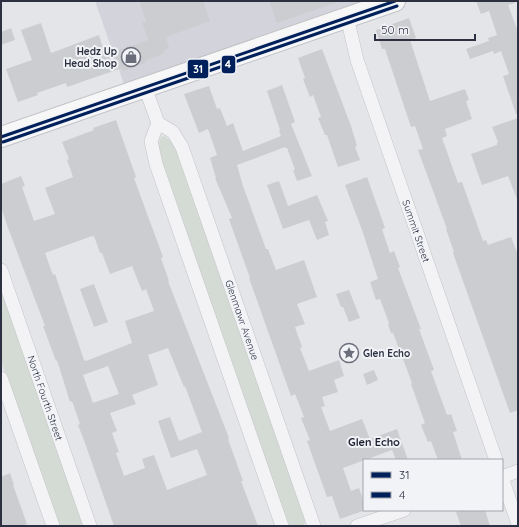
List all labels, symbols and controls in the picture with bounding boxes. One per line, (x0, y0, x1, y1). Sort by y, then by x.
scale bar (375, 16, 475, 42)
text: 50 m (381, 22, 409, 37)
place label: Hedz Up Head Shop (64, 45, 117, 70)
shop icon: Hedz Up Head Shop (120, 46, 142, 68)
line badge: 4 (221, 55, 236, 74)
text: 4 (225, 57, 232, 71)
line badge: 31 (187, 59, 209, 79)
text: 31 (193, 62, 203, 76)
street label: Summit Street (399, 198, 433, 264)
street label: Glenmawr Avenue (222, 278, 262, 362)
place icon: Glen Echo (338, 342, 360, 364)
place label: Glen Echo (363, 347, 410, 360)
street label: North Fourth Street (24, 354, 66, 443)
district label: Glen Echo (348, 435, 400, 449)
legend (363, 459, 503, 511)
text: 31 (399, 467, 410, 482)
text: 4 (399, 487, 405, 502)

